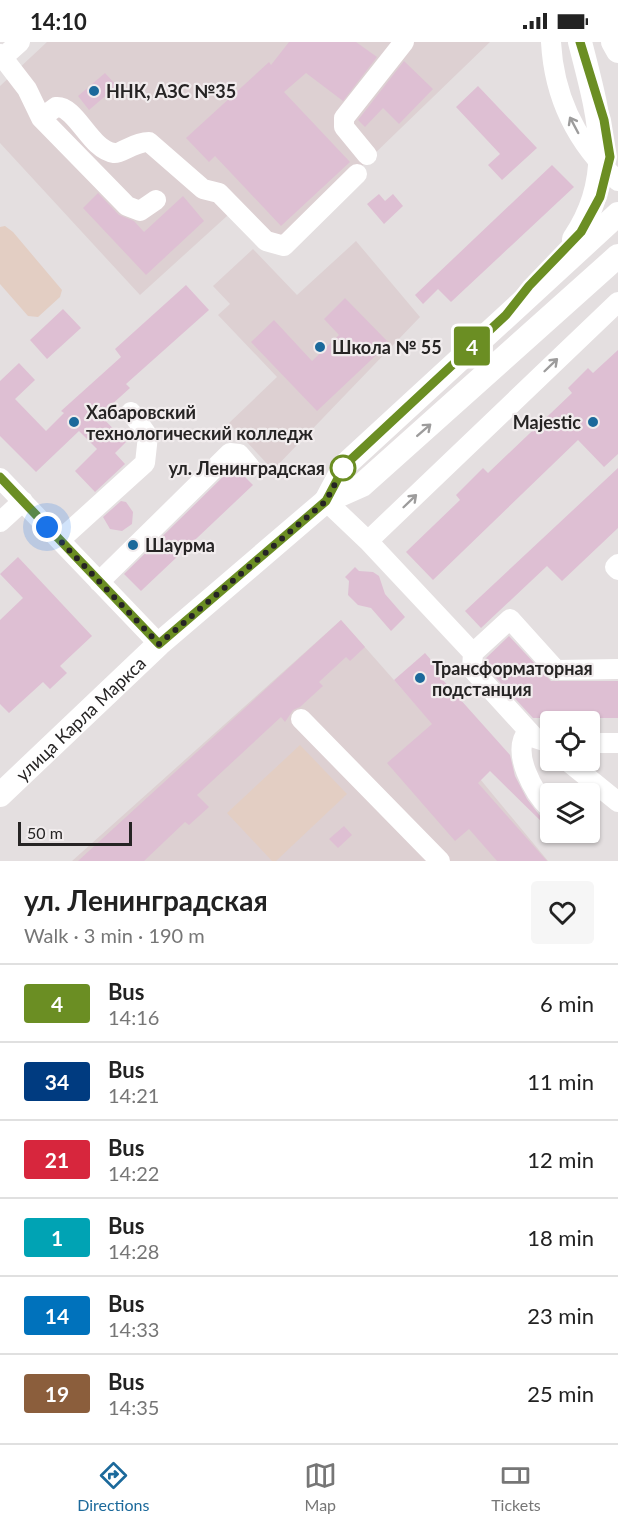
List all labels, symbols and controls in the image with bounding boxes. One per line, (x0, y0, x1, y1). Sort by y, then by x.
text: 14:10 (30, 8, 87, 35)
place label: ННК, АЗС №35 (106, 80, 236, 102)
marker: ННК, АЗС №35 (87, 84, 101, 98)
one-way arrow (568, 117, 580, 134)
line badge: 4 (452, 326, 492, 366)
text: 4 (466, 334, 478, 359)
place label: Школа № 55 (332, 336, 442, 358)
marker: Школа № 55 (313, 340, 327, 354)
one-way arrow (543, 358, 558, 372)
place label: Хабаровский технологический колледж (86, 401, 313, 444)
place label: Majestic (513, 411, 581, 433)
marker: Хабаровский технологический колледж (67, 415, 81, 429)
marker: Majestic (586, 415, 600, 429)
one-way arrow (416, 424, 432, 437)
marker: ул. Ленинградская (330, 455, 356, 481)
place label: ул. Ленинградская (168, 457, 325, 479)
one-way arrow (403, 493, 418, 508)
your location (32, 512, 62, 542)
place label: Шаурма (145, 534, 215, 556)
marker: Шаурма (126, 538, 140, 552)
street label: улица Карла Маркса (11, 652, 150, 785)
place label: Трансформаторная подстанция (432, 657, 593, 700)
marker: Трансформаторная подстанция (413, 671, 427, 685)
map controls (540, 711, 600, 843)
button: locate (540, 711, 600, 771)
button: layers (540, 783, 600, 843)
scale bar (18, 819, 132, 846)
text: 50 m (27, 823, 63, 842)
button: heart (531, 881, 594, 944)
text: ул. Ленинградская (24, 883, 268, 917)
text: Walk · 3 min · 190 m (24, 923, 205, 947)
text: Bus (108, 978, 144, 1005)
text: 6 min (540, 990, 594, 1017)
text: 4 (51, 991, 63, 1016)
text: 14:16 (108, 1005, 159, 1029)
text: Bus (108, 1056, 144, 1083)
text: 11 min (527, 1068, 594, 1095)
text: 34 (45, 1069, 69, 1094)
text: 14:21 (108, 1083, 159, 1107)
text: Bus (108, 1134, 144, 1161)
text: 12 min (527, 1146, 594, 1173)
text: 21 (45, 1147, 69, 1172)
text: 14:22 (108, 1161, 159, 1185)
text: Bus (108, 1212, 144, 1239)
text: 18 min (527, 1224, 594, 1251)
text: 1 (51, 1225, 63, 1250)
text: 14:28 (108, 1239, 159, 1263)
text: Bus (108, 1290, 144, 1317)
text: 23 min (527, 1302, 594, 1329)
text: 14 (45, 1303, 69, 1328)
text: 14:33 (108, 1317, 159, 1341)
text: Bus (108, 1368, 144, 1395)
text: 25 min (527, 1380, 594, 1407)
text: 19 (45, 1381, 69, 1406)
text: 14:35 (108, 1395, 159, 1419)
tab: Directions (77, 1459, 149, 1514)
tab: Map (304, 1459, 337, 1514)
tab: Tickets (491, 1459, 541, 1514)

